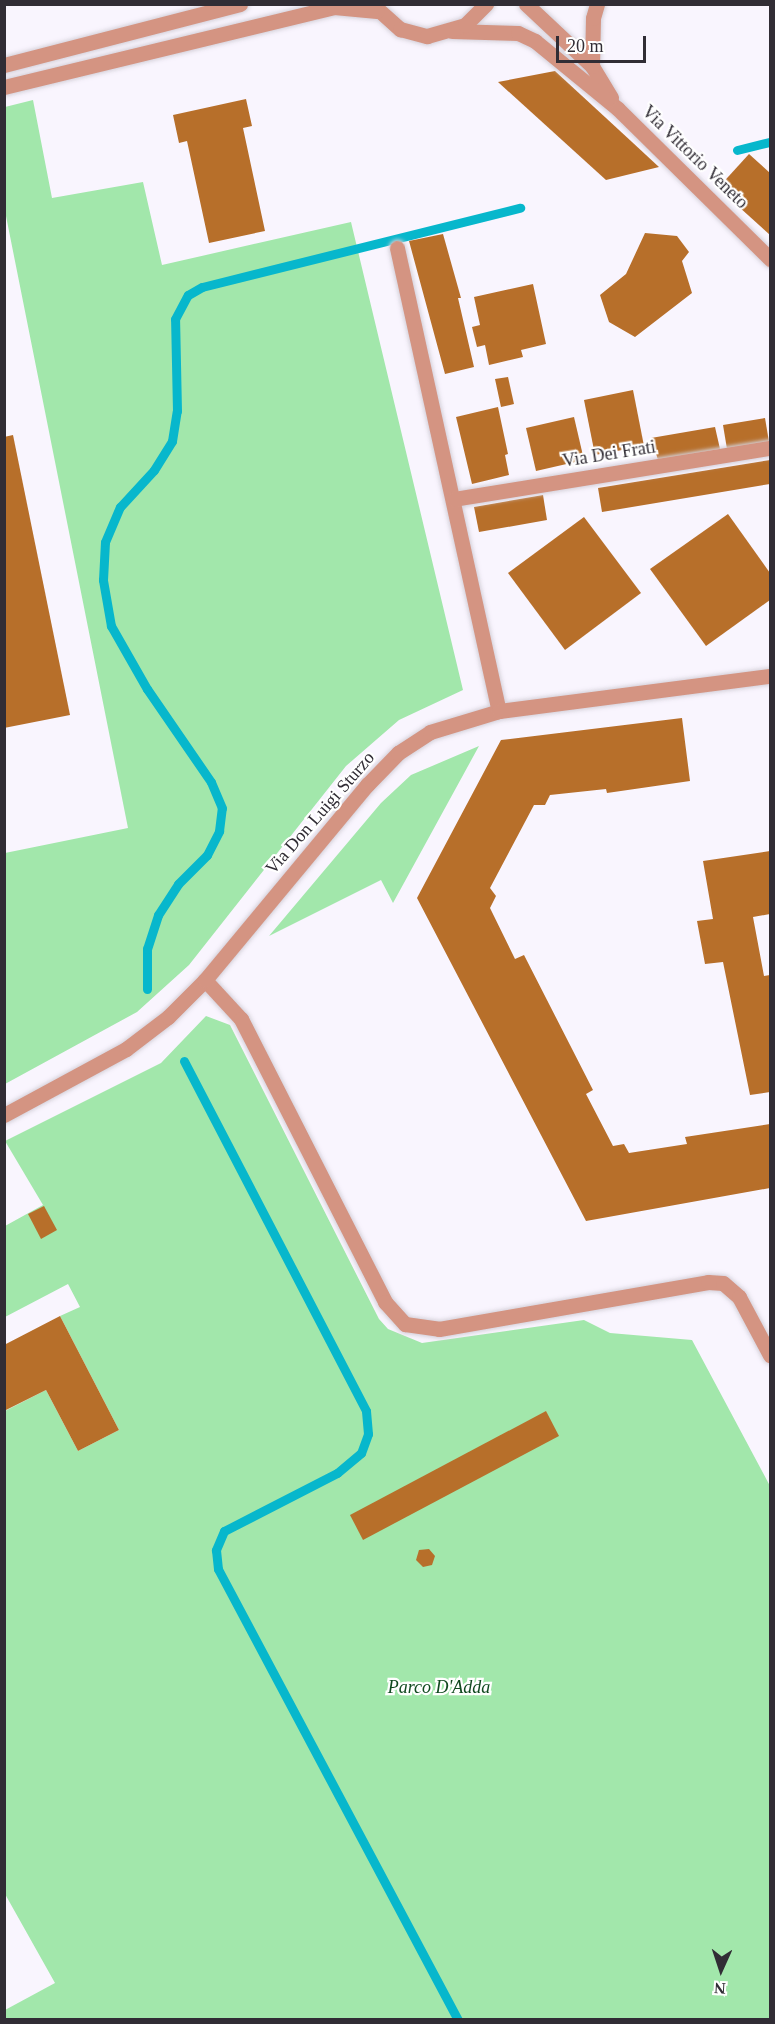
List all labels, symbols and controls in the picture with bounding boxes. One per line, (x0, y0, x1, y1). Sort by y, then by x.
scale bar (559, 24, 649, 62)
text: 20 m (567, 36, 604, 56)
street label: Via Vittorio Veneto (637, 101, 753, 213)
street label: Via Dei Frati (561, 436, 657, 472)
street label: Via Don Luigi Sturzo (261, 747, 379, 879)
park label: Parco D'Adda (388, 1676, 490, 1698)
north arrow (691, 1940, 751, 2000)
text: N (714, 1980, 726, 1997)

